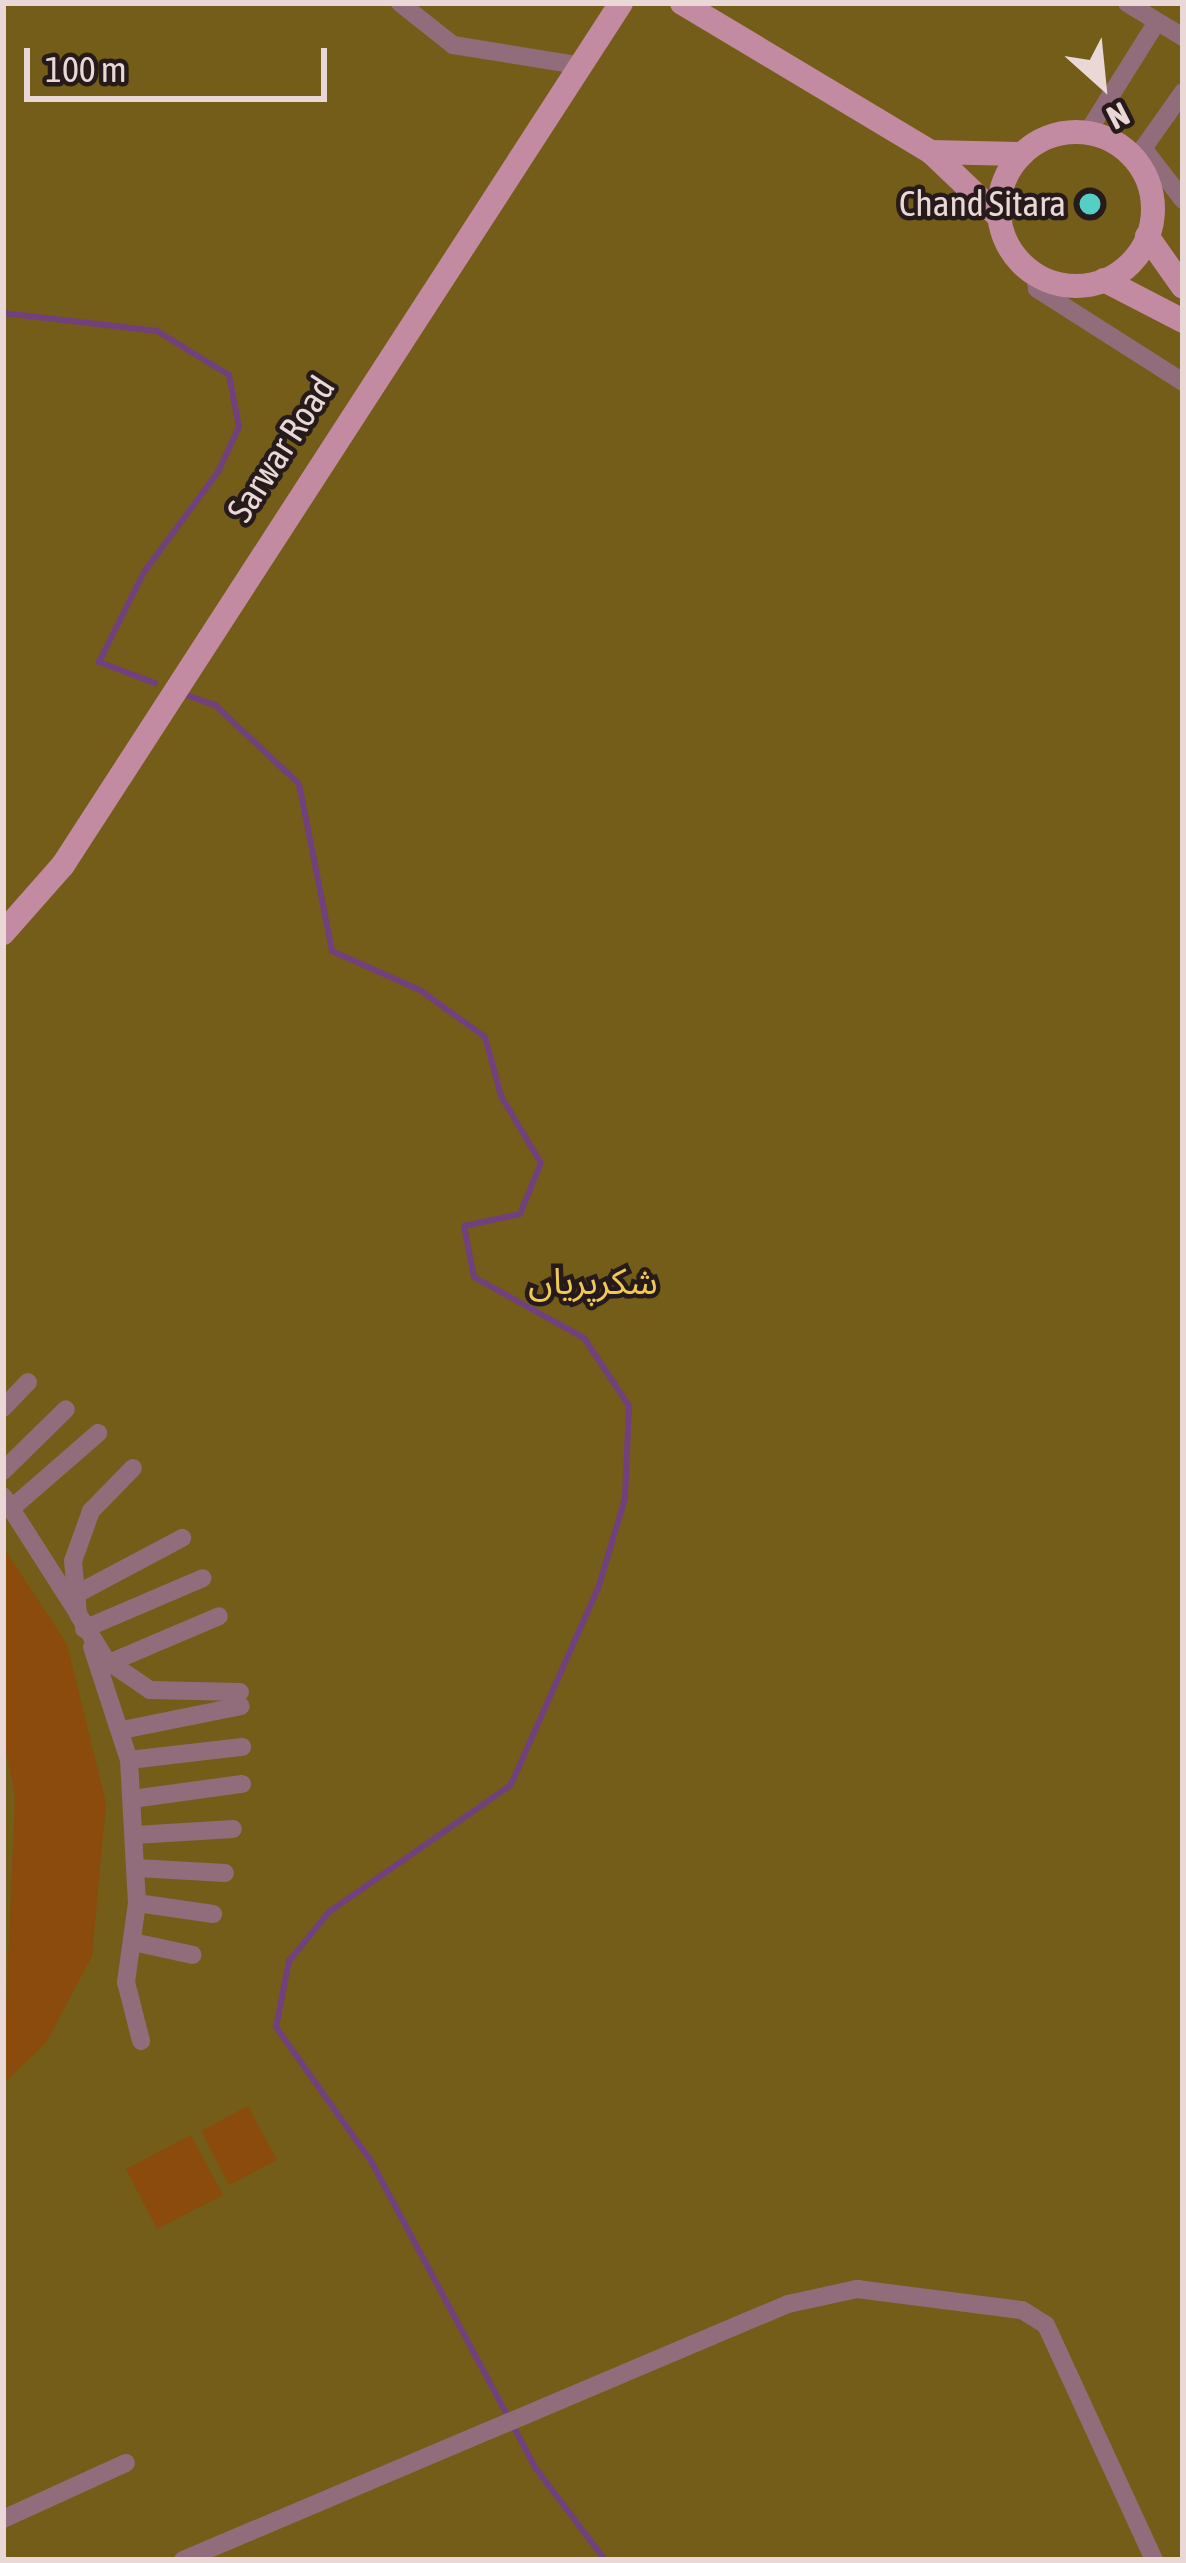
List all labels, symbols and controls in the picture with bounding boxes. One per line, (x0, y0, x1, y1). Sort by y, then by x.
scale bar (30, 24, 333, 98)
north arrow (1042, 24, 1162, 144)
text: 100 m (45, 48, 127, 90)
text: N (1101, 95, 1136, 137)
place label: Chand Sitara (899, 182, 1066, 226)
marker: Chand Sitara (1077, 191, 1103, 217)
street label: Sarwar Road (218, 368, 344, 530)
park label: شکرپریاں (528, 1260, 658, 1304)

